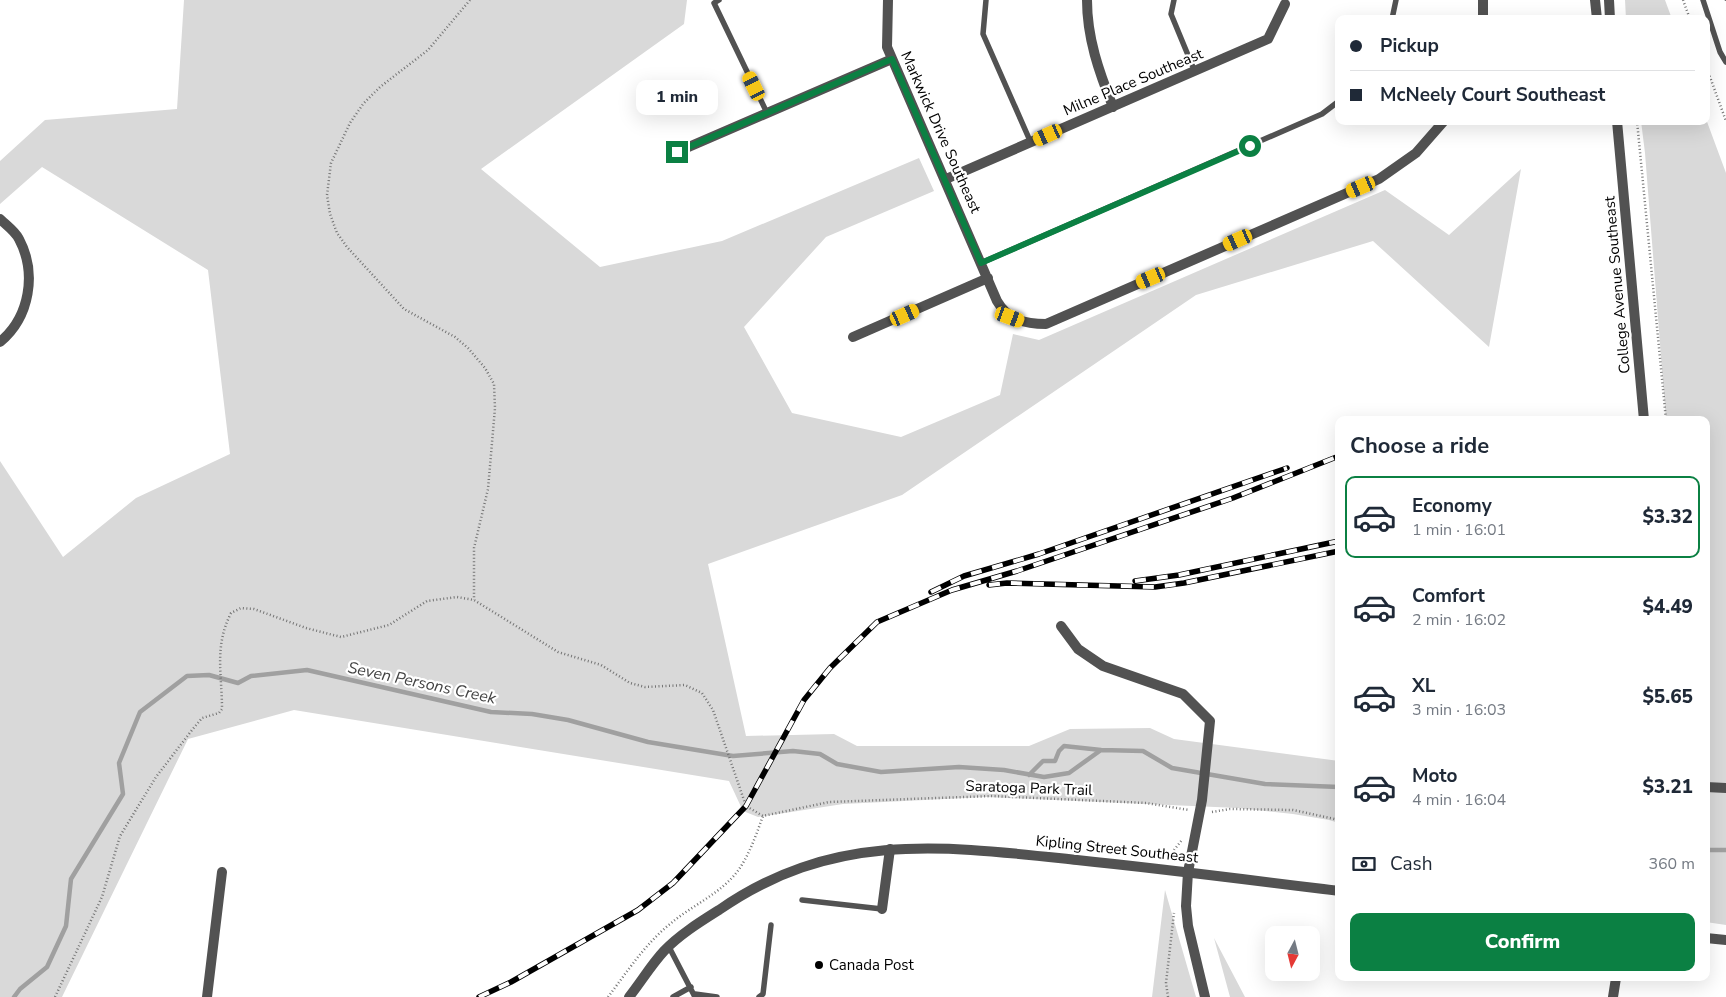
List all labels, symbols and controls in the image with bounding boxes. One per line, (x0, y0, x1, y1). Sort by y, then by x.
text: Pickup (1380, 33, 1439, 59)
street label: Milne Place Southeast (1060, 43, 1206, 120)
street label: Markwick Drive Southeast (896, 48, 986, 217)
car (740, 69, 767, 103)
callout: 1 min (636, 80, 718, 114)
text: McNeely Court Southeast (1380, 82, 1605, 108)
text: 1 min (656, 86, 698, 108)
car (1031, 122, 1064, 148)
route start (1239, 135, 1261, 157)
route end (666, 141, 688, 163)
car (1344, 174, 1377, 200)
street label: College Avenue Southeast (1599, 195, 1635, 375)
car (1221, 227, 1254, 253)
car (1134, 265, 1167, 291)
car (888, 302, 921, 328)
car (993, 305, 1026, 329)
text: Choose a ride (1350, 431, 1489, 461)
text: Economy (1412, 493, 1492, 519)
icon: car (1352, 495, 1397, 540)
text: $3.32 (1642, 504, 1693, 530)
text: 1 min · 16:01 (1412, 519, 1506, 541)
text: Comfort (1412, 583, 1485, 609)
icon: car (1352, 585, 1397, 630)
text: $4.49 (1642, 594, 1693, 620)
text: 2 min · 16:02 (1412, 609, 1506, 631)
water label: Seven Persons Creek (346, 657, 499, 710)
text: XL (1412, 673, 1435, 699)
icon: car (1352, 675, 1397, 720)
text: $5.65 (1642, 684, 1693, 710)
text: 3 min · 16:03 (1412, 699, 1506, 721)
text: Moto (1412, 763, 1458, 789)
icon: car (1352, 765, 1397, 810)
text: $3.21 (1642, 774, 1693, 800)
street label: Saratoga Park Trail (965, 776, 1094, 800)
text: 4 min · 16:04 (1412, 789, 1506, 811)
street label: Kipling Street Southeast (1035, 831, 1200, 868)
icon: cash (1350, 850, 1378, 878)
text: Cash (1390, 851, 1432, 877)
text: 360 m (1648, 853, 1695, 875)
button: Confirm (1350, 913, 1695, 971)
north arrow (1265, 926, 1320, 981)
map controls (1265, 926, 1320, 981)
place label: Canada Post (829, 955, 914, 975)
marker: Canada Post (813, 959, 825, 971)

